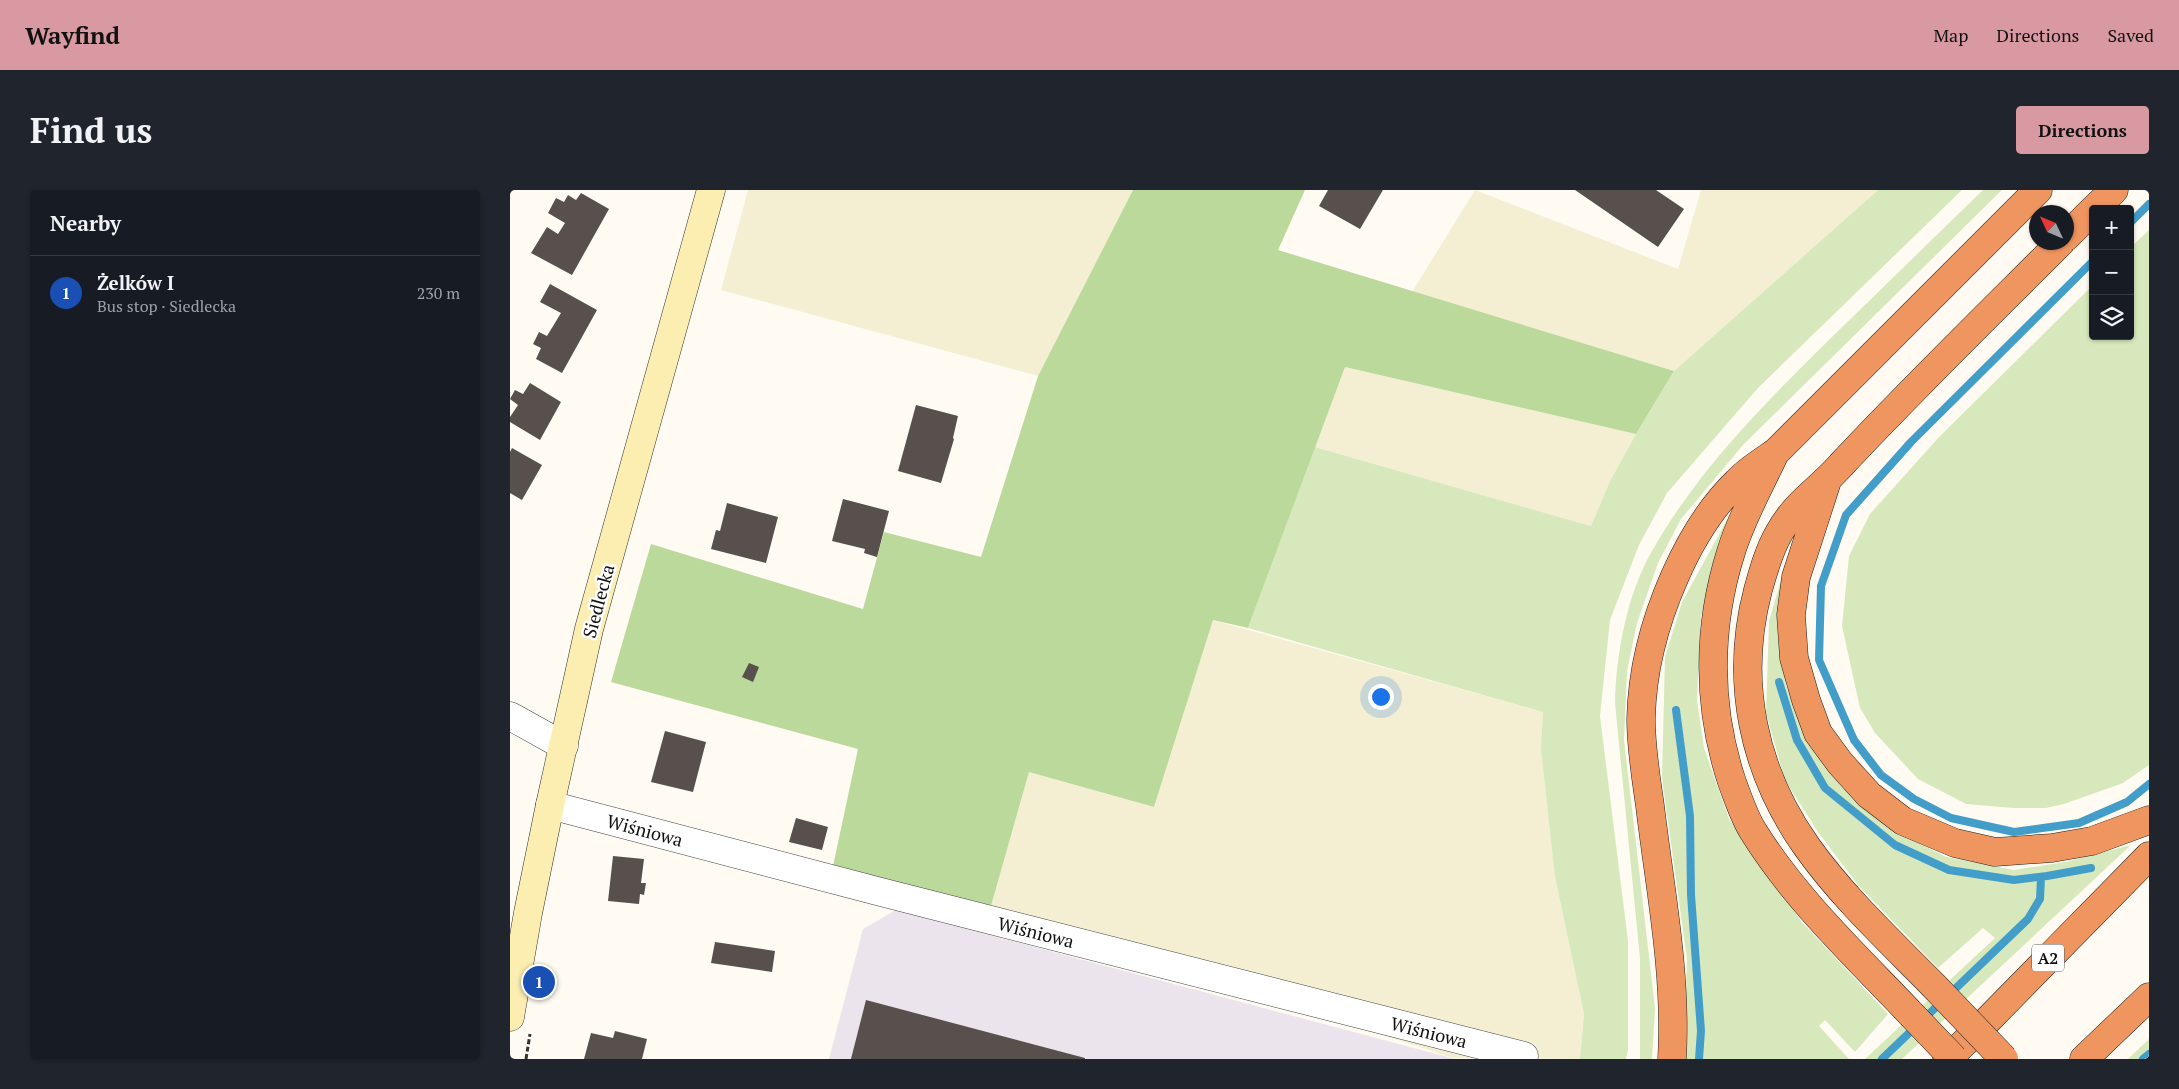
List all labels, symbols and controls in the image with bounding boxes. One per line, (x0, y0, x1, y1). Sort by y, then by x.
text: Wayfind (25, 19, 120, 51)
text: Map (1933, 23, 1968, 47)
text: Directions (1996, 23, 2079, 47)
text: Saved (2107, 23, 2154, 47)
button: Directions (2016, 106, 2149, 154)
text: Find us (30, 107, 152, 153)
north arrow (2029, 205, 2074, 250)
map controls (2089, 205, 2134, 340)
button: + (2089, 205, 2134, 250)
text: Nearby (50, 209, 121, 237)
button: − (2089, 250, 2134, 295)
text: Żelków I (97, 270, 174, 295)
text: 1 (61, 282, 71, 304)
text: 230 m (417, 282, 460, 304)
text: Bus stop · Siedlecka (97, 295, 236, 317)
button: layers (2089, 295, 2134, 340)
street label: Siedlecka (577, 561, 619, 641)
your location (1368, 684, 1394, 710)
street label: Wiśniowa (604, 808, 686, 852)
street label: Wiśniowa (995, 911, 1077, 953)
road number: A2 (2032, 944, 2064, 971)
pin: 1 (523, 963, 555, 1001)
street label: Wiśniowa (1388, 1011, 1470, 1053)

